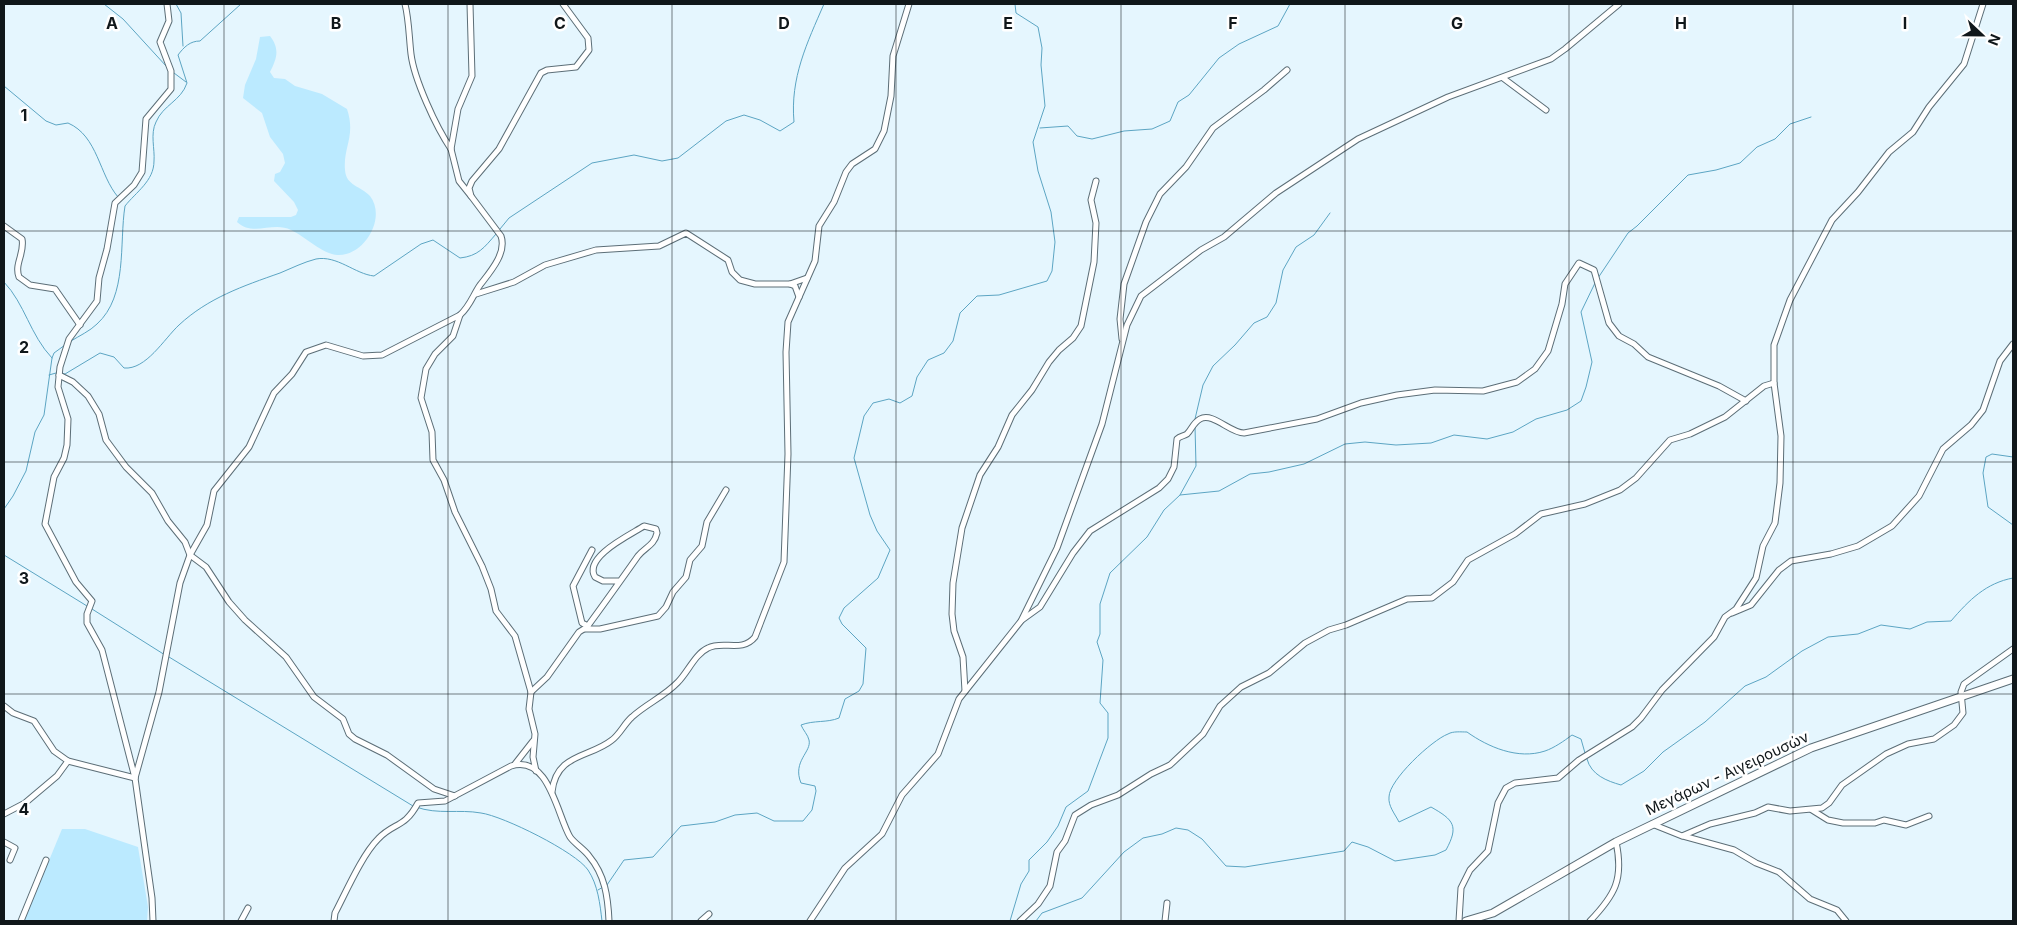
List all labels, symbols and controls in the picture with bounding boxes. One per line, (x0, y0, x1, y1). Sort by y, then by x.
north arrow (1957, 10, 2007, 60)
text: A (106, 13, 118, 33)
text: B (331, 13, 341, 33)
text: C (554, 13, 566, 33)
text: D (778, 13, 790, 33)
text: E (1003, 13, 1013, 33)
text: F (1228, 13, 1238, 33)
text: G (1451, 13, 1463, 33)
text: H (1675, 13, 1687, 33)
text: I (1903, 13, 1907, 33)
text: N (1985, 32, 2004, 48)
text: 1 (21, 105, 27, 125)
text: 2 (19, 337, 29, 357)
text: 3 (19, 568, 29, 588)
street label: Μεγάρων - Αιγειρουσών (1642, 727, 1812, 819)
text: 4 (19, 799, 30, 819)

